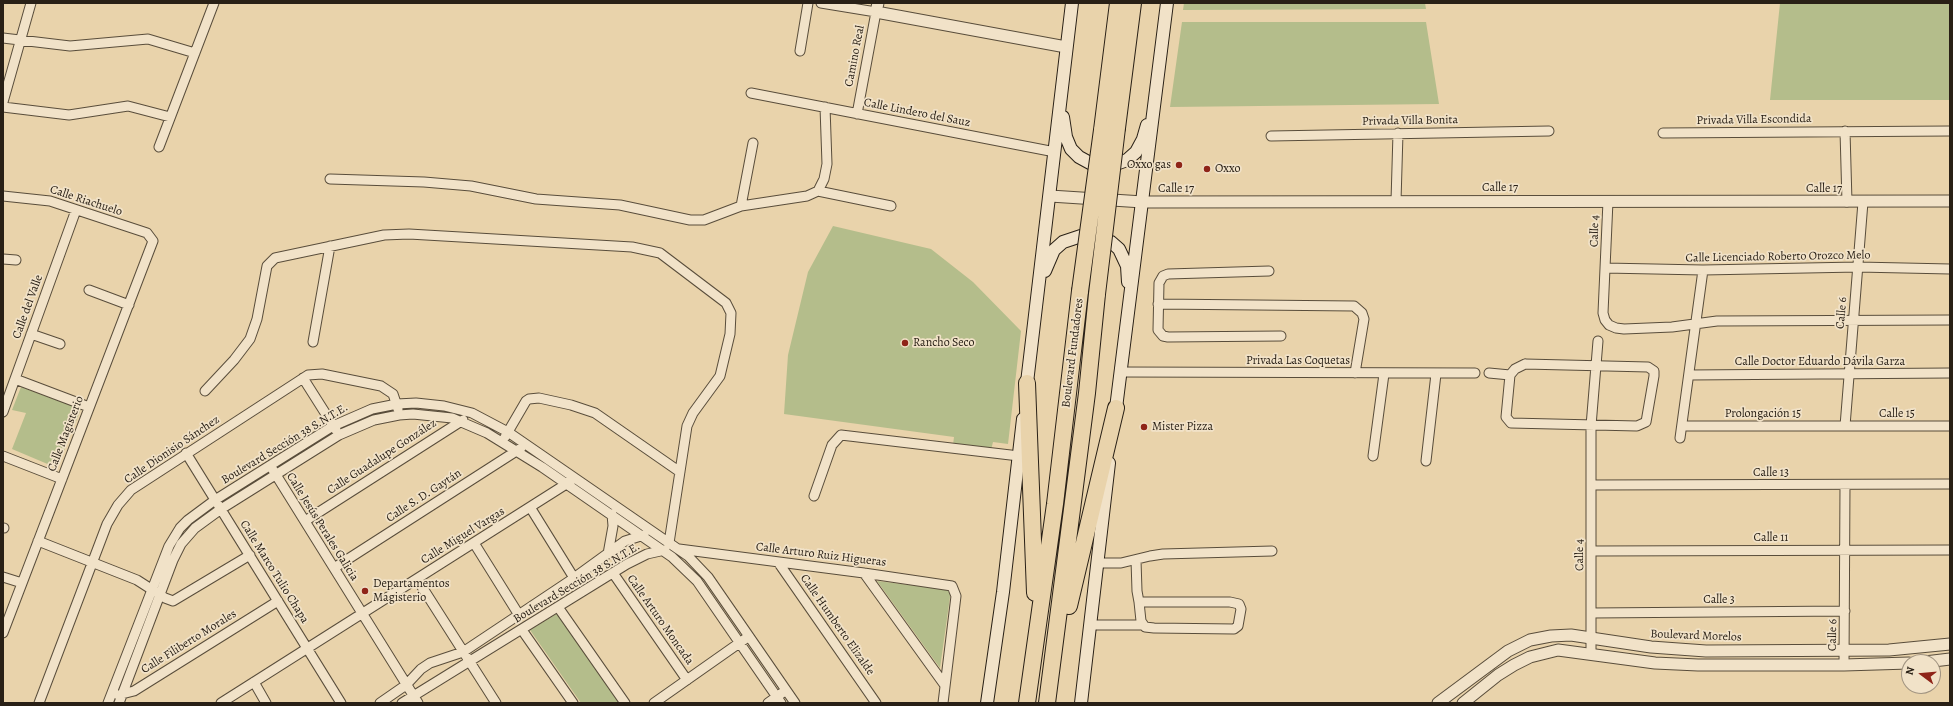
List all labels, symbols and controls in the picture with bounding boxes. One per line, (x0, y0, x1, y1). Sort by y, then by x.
street label: Camino Real (842, 24, 868, 88)
street label: Calle Lindero del Sauz (862, 96, 972, 130)
street label: Privada Villa Escondida (1696, 112, 1812, 128)
street label: Privada Villa Bonita (1362, 113, 1458, 129)
place label: Oxxo gas (1127, 158, 1171, 172)
marker: Oxxo gas (1174, 160, 1184, 170)
place label: Oxxo (1215, 162, 1240, 176)
marker: Oxxo (1202, 164, 1212, 174)
street label: Calle 17 (1482, 181, 1518, 195)
street label: Calle 17 (1158, 182, 1194, 196)
street label: Calle 17 (1806, 182, 1842, 196)
street label: Calle Riachuelo (48, 183, 124, 219)
street label: Calle 4 (1587, 215, 1603, 247)
street label: Calle Licenciado Roberto Orozco Melo (1685, 248, 1871, 266)
street label: Calle del Valle (10, 273, 46, 341)
street label: Calle 6 (1833, 296, 1851, 330)
street label: Boulevard Fundadores (1059, 297, 1087, 409)
place label: Rancho Seco (913, 336, 974, 350)
marker: Rancho Seco (900, 338, 910, 348)
street label: Privada Las Coquetas (1246, 354, 1350, 368)
street label: Calle Doctor Eduardo Dávila Garza (1735, 355, 1905, 369)
street label: Calle Magisterio (45, 394, 87, 474)
street label: Boulevard Sección 38 S.N.T.E. (219, 400, 351, 488)
street label: Prolongación 15 (1725, 407, 1801, 421)
street label: Calle 15 (1879, 407, 1915, 421)
street label: Calle Dionisio Sánchez (122, 413, 222, 487)
street label: Calle Guadalupe González (325, 416, 439, 498)
place label: Mister Pizza (1152, 420, 1213, 434)
marker: Mister Pizza (1139, 422, 1149, 432)
street label: Calle S. D. Gaytán (384, 466, 464, 526)
street label: Calle 13 (1753, 466, 1789, 480)
street label: Calle Jesús Perales Galicia (283, 470, 361, 584)
street label: Calle Miguel Vargas (418, 504, 508, 568)
street label: Calle Marco Tulio Chapa (236, 518, 312, 626)
street label: Calle 11 (1754, 531, 1788, 545)
street label: Boulevard Sección 38 S.N.T.E. (511, 539, 643, 627)
street label: Calle 4 (1573, 539, 1587, 571)
street label: Calle Arturo Ruiz Higueras (755, 540, 887, 570)
street label: Calle Arturo Moncada (624, 572, 696, 668)
street label: Calle Humberto Elizalde (797, 572, 877, 678)
place label: Departamentos Magisterio (373, 577, 450, 605)
marker: Departamentos Magisterio (360, 586, 370, 596)
street label: Calle 3 (1703, 593, 1735, 607)
street label: Calle Filiberto Morales (139, 607, 239, 677)
street label: Calle 6 (1826, 619, 1840, 651)
street label: Boulevard Morelos (1650, 627, 1742, 645)
north arrow (1901, 654, 1941, 694)
text: N (1902, 665, 1918, 677)

